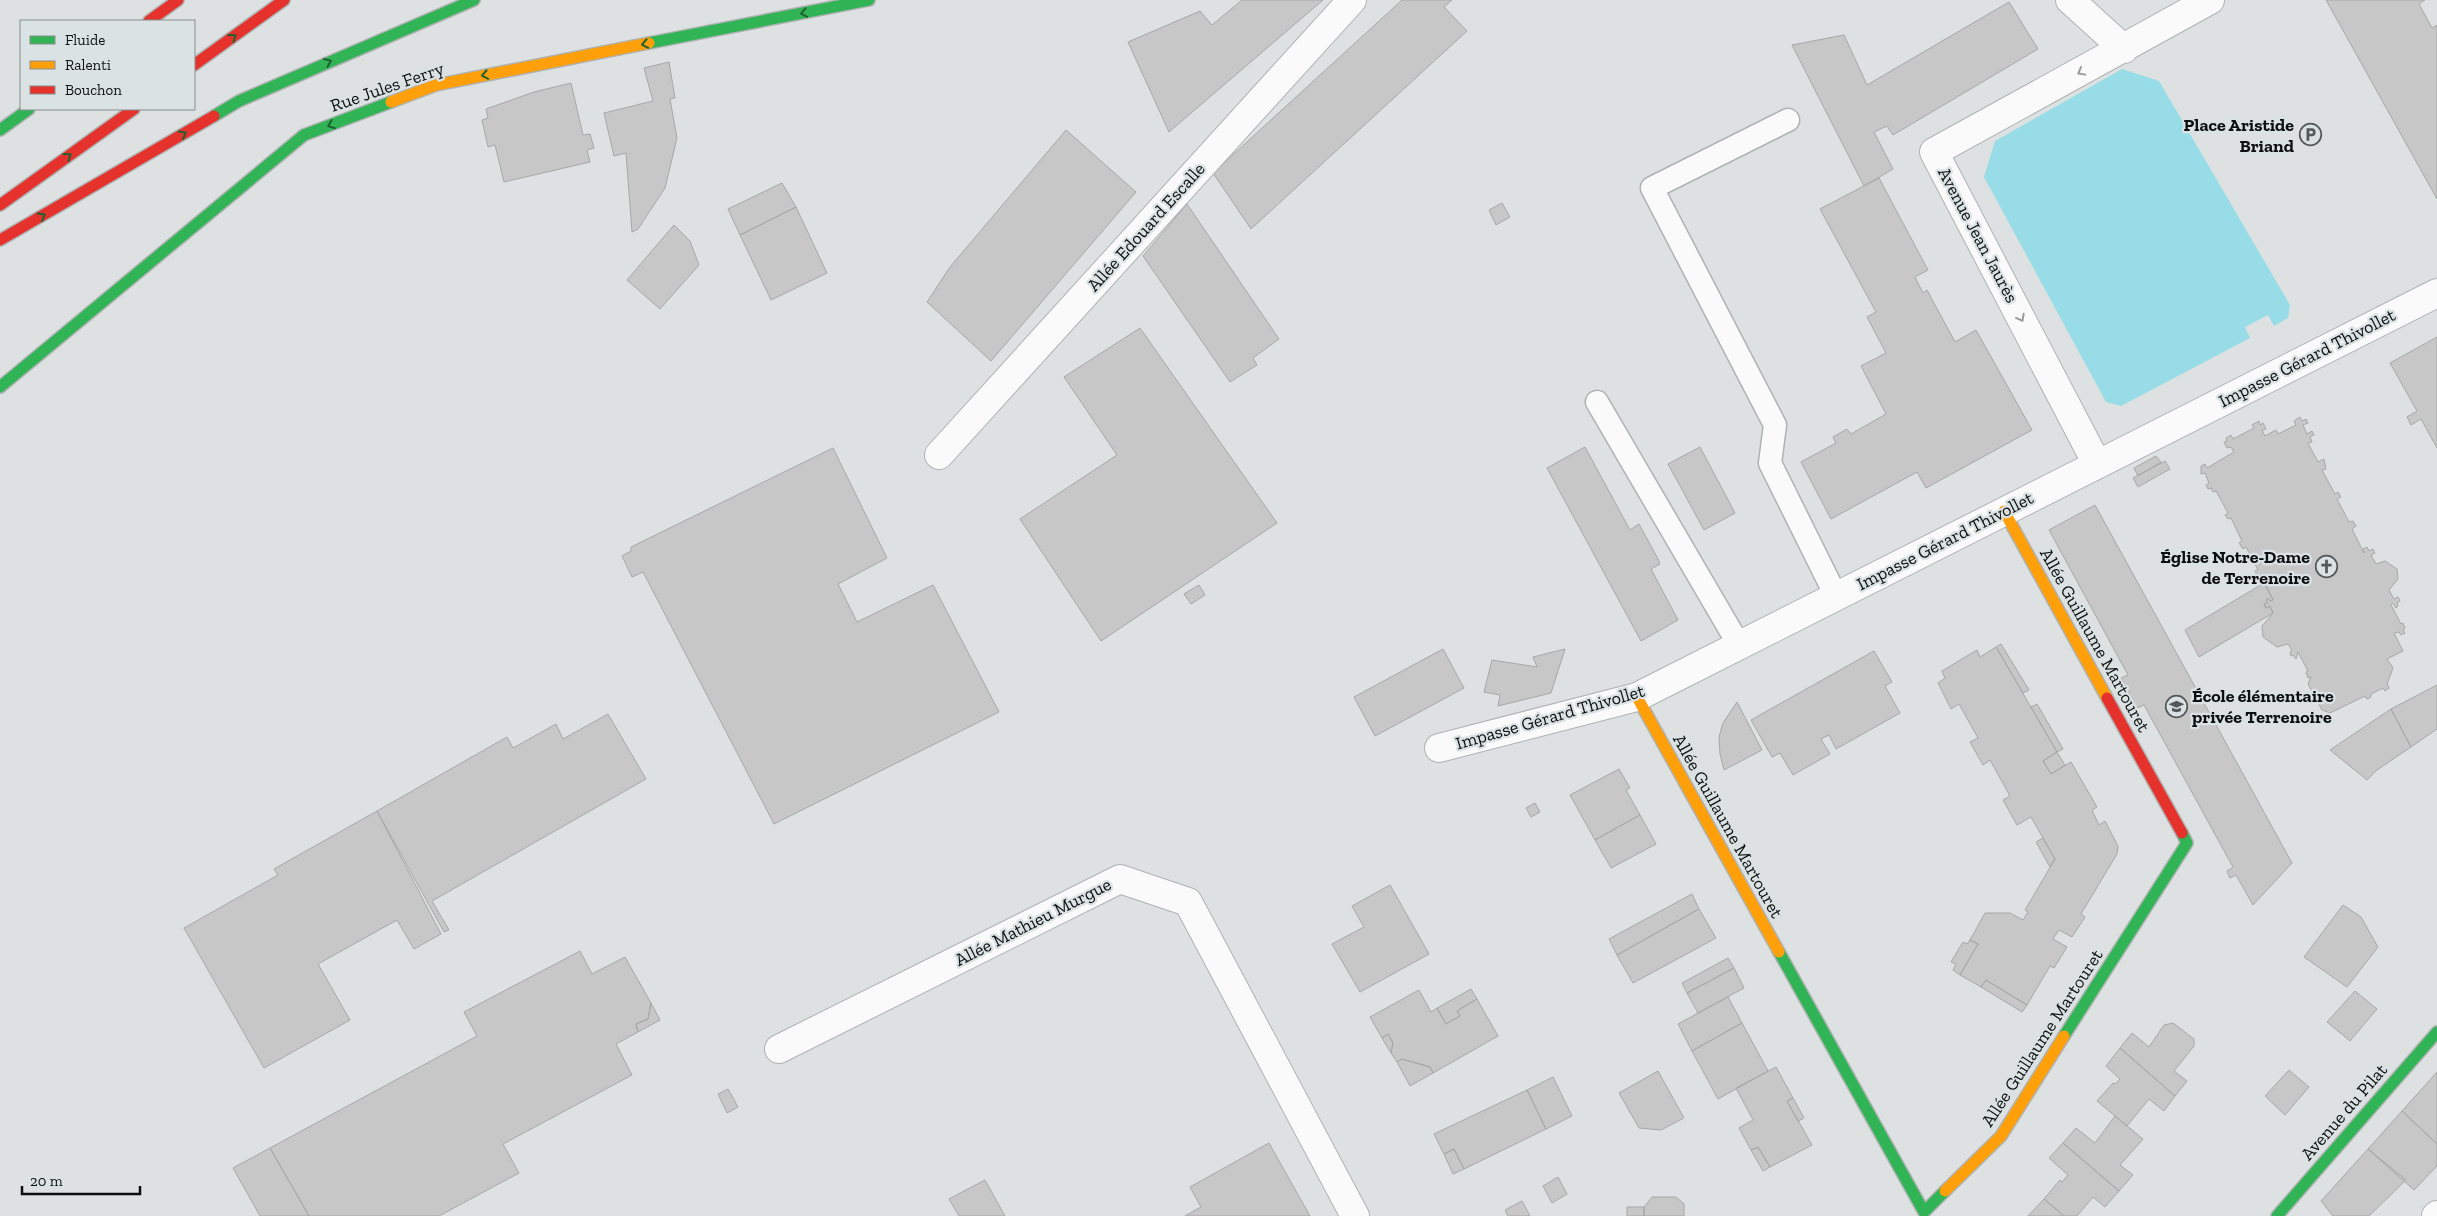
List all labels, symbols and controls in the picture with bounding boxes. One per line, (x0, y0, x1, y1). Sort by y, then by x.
one-way arrow (800, 7, 809, 17)
legend (20, 20, 195, 110)
text: Fluide (65, 31, 105, 49)
one-way arrow (227, 34, 237, 43)
one-way arrow (641, 38, 649, 49)
text: Ralenti (65, 56, 111, 74)
street label: Rue Jules Ferry (327, 57, 448, 117)
one-way arrow (323, 58, 332, 69)
one-way arrow (2078, 66, 2087, 76)
one-way arrow (481, 70, 490, 80)
text: Bouchon (65, 81, 122, 99)
place label: Place Aristide Briand (2184, 114, 2295, 157)
one-way arrow (327, 118, 336, 129)
parking icon: Place Aristide Briand (2298, 123, 2322, 147)
one-way arrow (177, 130, 186, 140)
one-way arrow (62, 153, 72, 162)
street label: Allée Edouard Escalle (1082, 158, 1210, 296)
street label: Avenue Jean Jaurès (1933, 164, 2023, 307)
one-way arrow (37, 212, 46, 222)
street label: Impasse Gérard Thivollet (2215, 304, 2399, 412)
one-way arrow (2015, 313, 2025, 322)
street label: Impasse Gérard Thivollet (1853, 487, 2037, 595)
street label: Allée Guillaume Martouret (2035, 544, 2155, 736)
place label: Église Notre-Dame de Terrenoire (2160, 546, 2310, 589)
church icon: Église Notre-Dame de Terrenoire (2314, 555, 2338, 579)
street label: Impasse Gérard Thivollet (1453, 679, 1647, 755)
place label: École élémentaire privée Terrenoire (2192, 685, 2334, 728)
school or university icon: École élémentaire privée Terrenoire (2164, 694, 2188, 718)
street label: Allée Guillaume Martouret (1668, 730, 1788, 922)
street label: Allée Mathieu Murgue (951, 873, 1115, 971)
street label: Allée Guillaume Martouret (1976, 945, 2108, 1131)
street label: Avenue du Pilat (2296, 1059, 2392, 1165)
scale bar (22, 1164, 140, 1196)
text: 20 m (30, 1172, 63, 1190)

